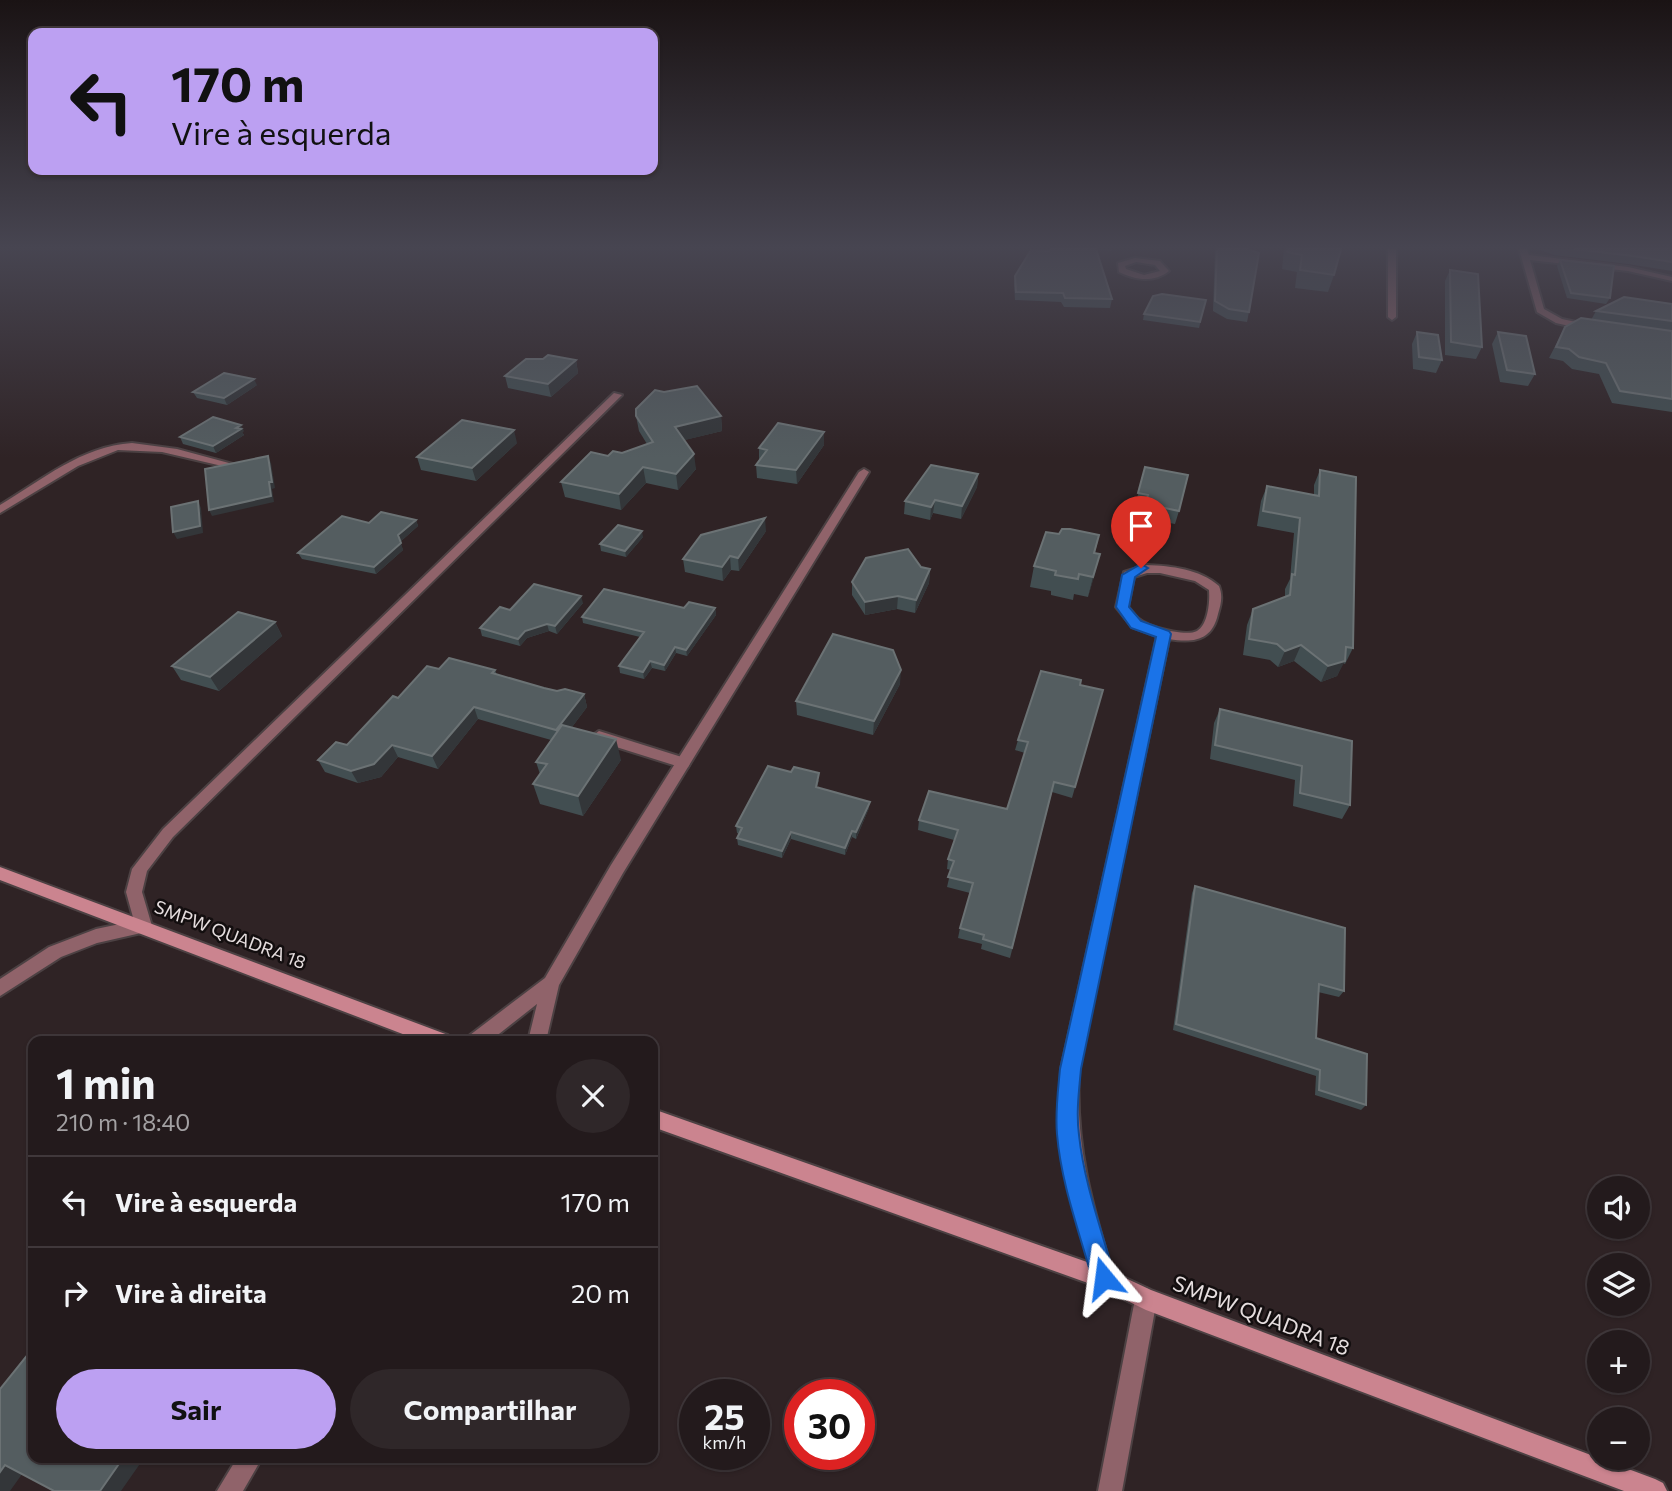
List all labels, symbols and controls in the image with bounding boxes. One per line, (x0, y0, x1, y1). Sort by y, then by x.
text: 170 m (171, 52, 304, 112)
icon: left (56, 56, 147, 147)
text: Vire à esquerda (171, 112, 392, 152)
pin (1111, 496, 1171, 568)
icon: arrive (1122, 507, 1160, 545)
street label: SMPW QUADRA 18 (152, 895, 309, 973)
text: 1 min (56, 1056, 156, 1108)
button: close (556, 1059, 630, 1133)
text: 210 m · 18:40 (56, 1108, 190, 1136)
map controls (1587, 1176, 1650, 1470)
button: sound (1587, 1176, 1650, 1239)
icon: left (56, 1183, 94, 1221)
text: Vire à esquerda (115, 1186, 297, 1217)
text: 170 m (561, 1186, 630, 1217)
position arrow (1067, 1241, 1141, 1315)
button: layers (1587, 1253, 1650, 1316)
street label: SMPW QUADRA 18 (1170, 1269, 1353, 1360)
icon: right (56, 1274, 94, 1312)
text: Vire à direita (115, 1277, 267, 1308)
text: 20 m (571, 1277, 630, 1308)
button: + (1587, 1330, 1650, 1393)
button: Sair (56, 1369, 336, 1449)
button: Compartilhar (350, 1369, 630, 1449)
speed limit sign: 30 (784, 1379, 875, 1470)
text: 25 (704, 1394, 745, 1437)
button: − (1587, 1407, 1650, 1470)
text: km/h (703, 1431, 746, 1453)

